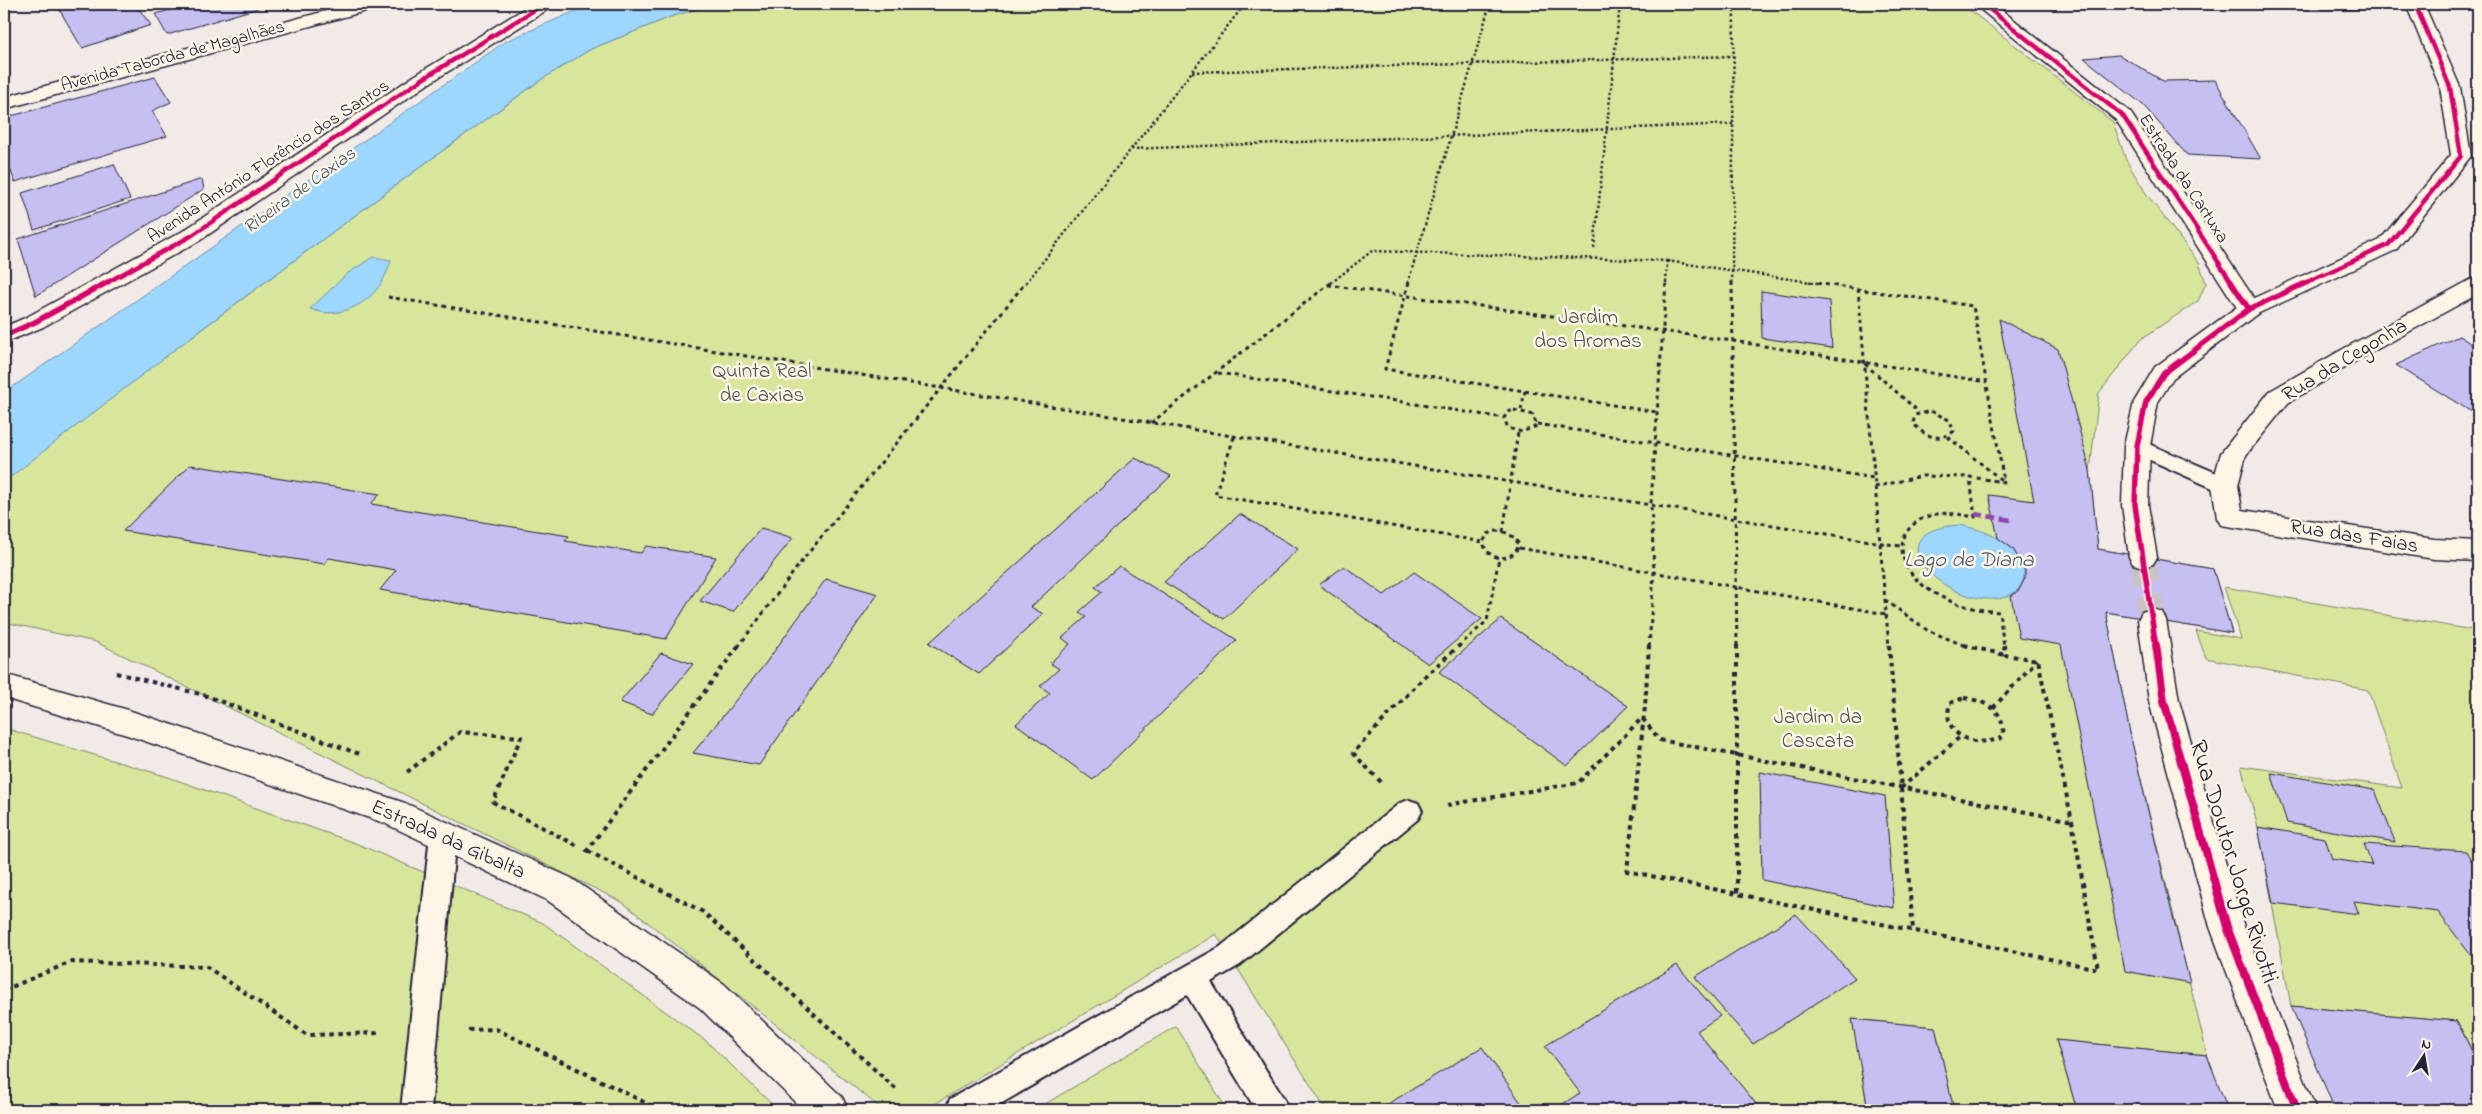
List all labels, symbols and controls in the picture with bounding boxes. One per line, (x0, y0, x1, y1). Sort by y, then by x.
street label: Avenida Taborda de Magalhães (58, 15, 288, 100)
street label: Avenida António Florêncio dos Santos (143, 74, 395, 250)
street label: Estrada da Cartuxa (2131, 109, 2235, 249)
water label: Ribeira de Caxias (238, 141, 362, 241)
park label: Jardim dos Aromas (1534, 303, 1642, 357)
street label: Rua da Cegonha (2277, 312, 2414, 412)
park label: Quinta Real de Caxias (712, 357, 812, 411)
street label: Rua das Faias (2287, 512, 2421, 562)
water label: Lago de Diana (1904, 545, 2035, 577)
park label: Jardim da Cascata (1774, 703, 1862, 757)
street label: Rua Doutor Jorge Rivotti (2178, 736, 2287, 988)
street label: Estrada da Gibalta (366, 792, 530, 888)
north arrow (2400, 1032, 2450, 1082)
text: N (2420, 1033, 2433, 1056)

